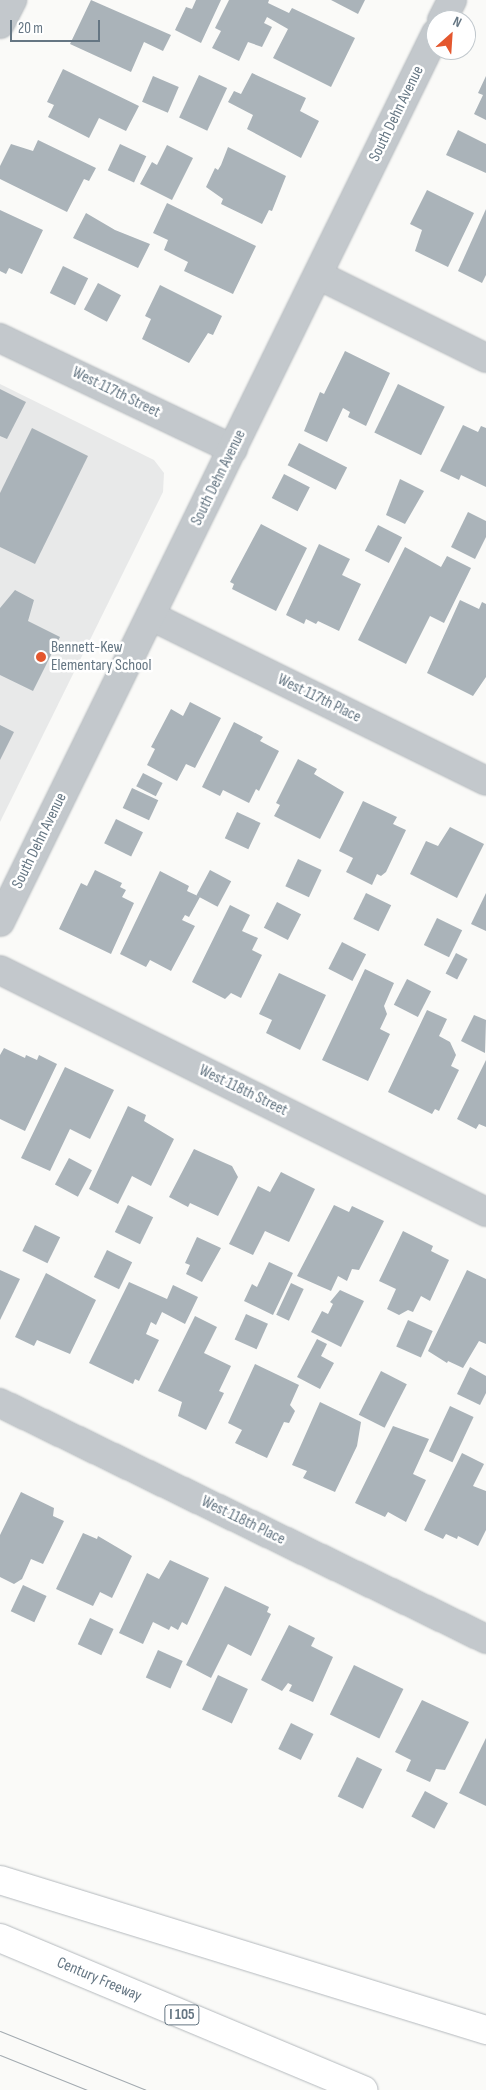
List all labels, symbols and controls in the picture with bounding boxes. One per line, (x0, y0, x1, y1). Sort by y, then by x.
scale bar (12, 10, 102, 42)
north arrow (426, 10, 476, 60)
text: N (450, 13, 464, 31)
text: 20 m (18, 19, 43, 38)
street label: South Dehn Avenue (366, 63, 428, 165)
street label: West 117th Street (69, 363, 163, 423)
street label: South Dehn Avenue (188, 427, 250, 529)
place label: Bennett-Kew Elementary School (51, 638, 151, 676)
marker: Bennett-Kew Elementary School (35, 651, 47, 663)
street label: West 117th Place (274, 671, 364, 727)
street label: South Dehn Avenue (9, 790, 71, 892)
street label: West 118th Street (196, 1061, 290, 1121)
street label: West 118th Place (198, 1492, 288, 1550)
street label: Century Freeway (54, 1954, 144, 2006)
road number: I 105 (163, 2002, 201, 2028)

